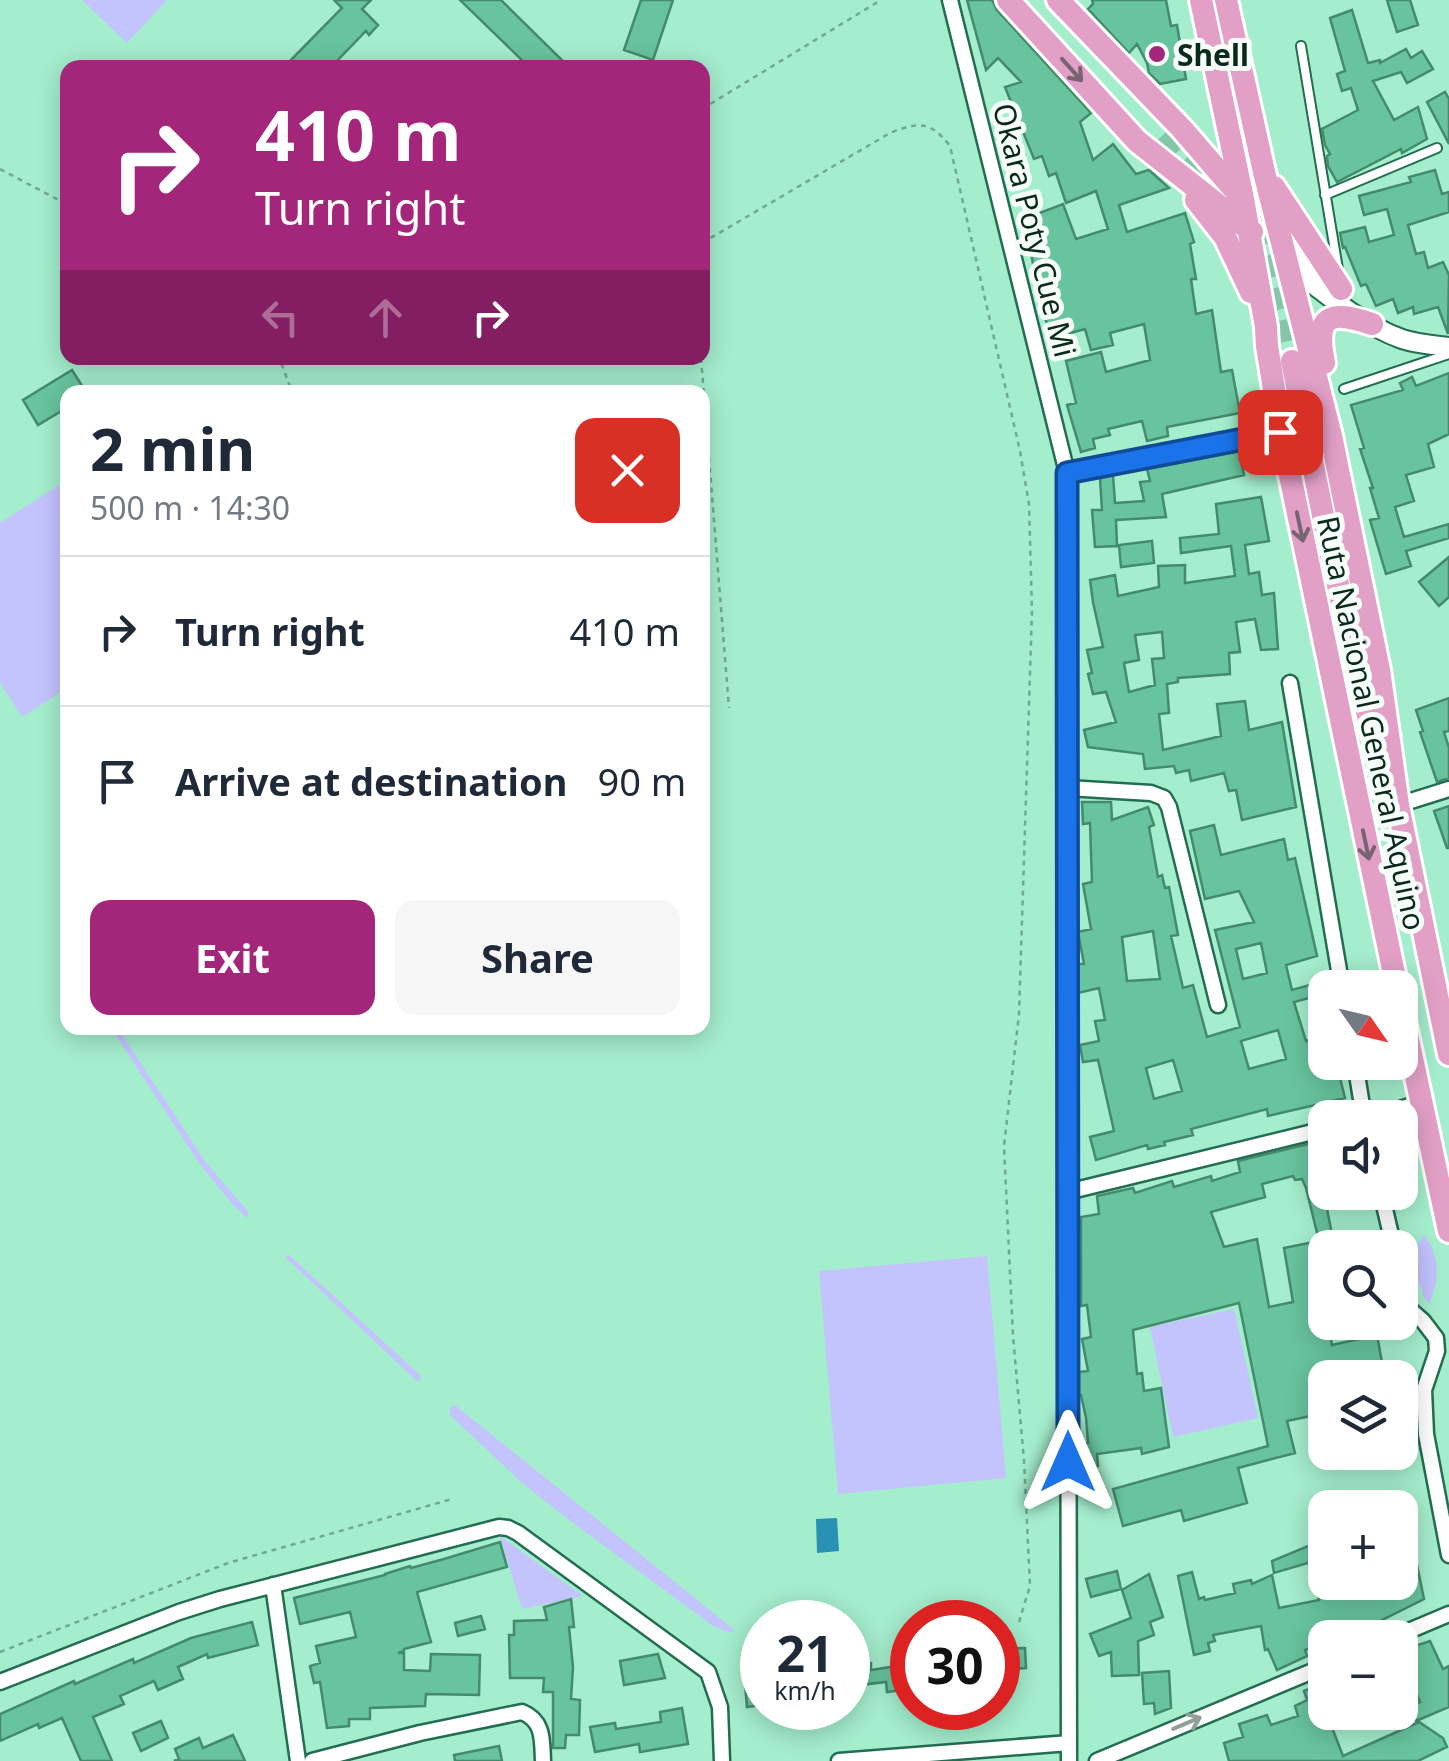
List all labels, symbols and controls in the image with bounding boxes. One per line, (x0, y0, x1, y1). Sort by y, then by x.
place label: Shell (1177, 34, 1249, 75)
marker: Shell (1146, 43, 1168, 65)
one-way arrow (1061, 57, 1084, 82)
text: 410 m (255, 86, 462, 182)
street label: Okara Poty Cue Mi (984, 99, 1086, 361)
icon: right (90, 100, 220, 230)
text: Turn right (255, 177, 466, 238)
icon: left (253, 290, 308, 345)
icon: ahead (358, 290, 413, 345)
icon: right (463, 290, 518, 345)
pin (1238, 390, 1323, 475)
icon: arrive (1253, 405, 1308, 460)
text: 2 min (90, 407, 255, 489)
button: close (575, 418, 680, 523)
text: 500 m · 14:30 (90, 486, 290, 529)
one-way arrow (1291, 510, 1310, 542)
street label: Ruta Nacional General Aquino (1308, 512, 1436, 934)
icon: right (90, 604, 145, 659)
text: Turn right (175, 605, 365, 657)
text: 410 m (569, 605, 680, 657)
icon: arrive (90, 754, 145, 809)
text: Arrive at destination (175, 755, 567, 807)
text: 90 m (597, 755, 686, 807)
one-way arrow (1358, 828, 1376, 860)
button: Exit (90, 900, 375, 1015)
button: Share (395, 900, 680, 1015)
north arrow (1308, 970, 1418, 1080)
map controls (1308, 970, 1418, 1730)
button: sound (1308, 1100, 1418, 1210)
button: search (1308, 1230, 1418, 1340)
button: layers (1308, 1360, 1418, 1470)
position arrow (1016, 1410, 1120, 1514)
button: + (1308, 1490, 1418, 1600)
speed limit sign: 30 (890, 1600, 1020, 1730)
text: 21 (776, 1619, 834, 1687)
button: − (1308, 1620, 1418, 1730)
text: km/h (774, 1673, 836, 1707)
one-way arrow (1171, 1713, 1202, 1731)

